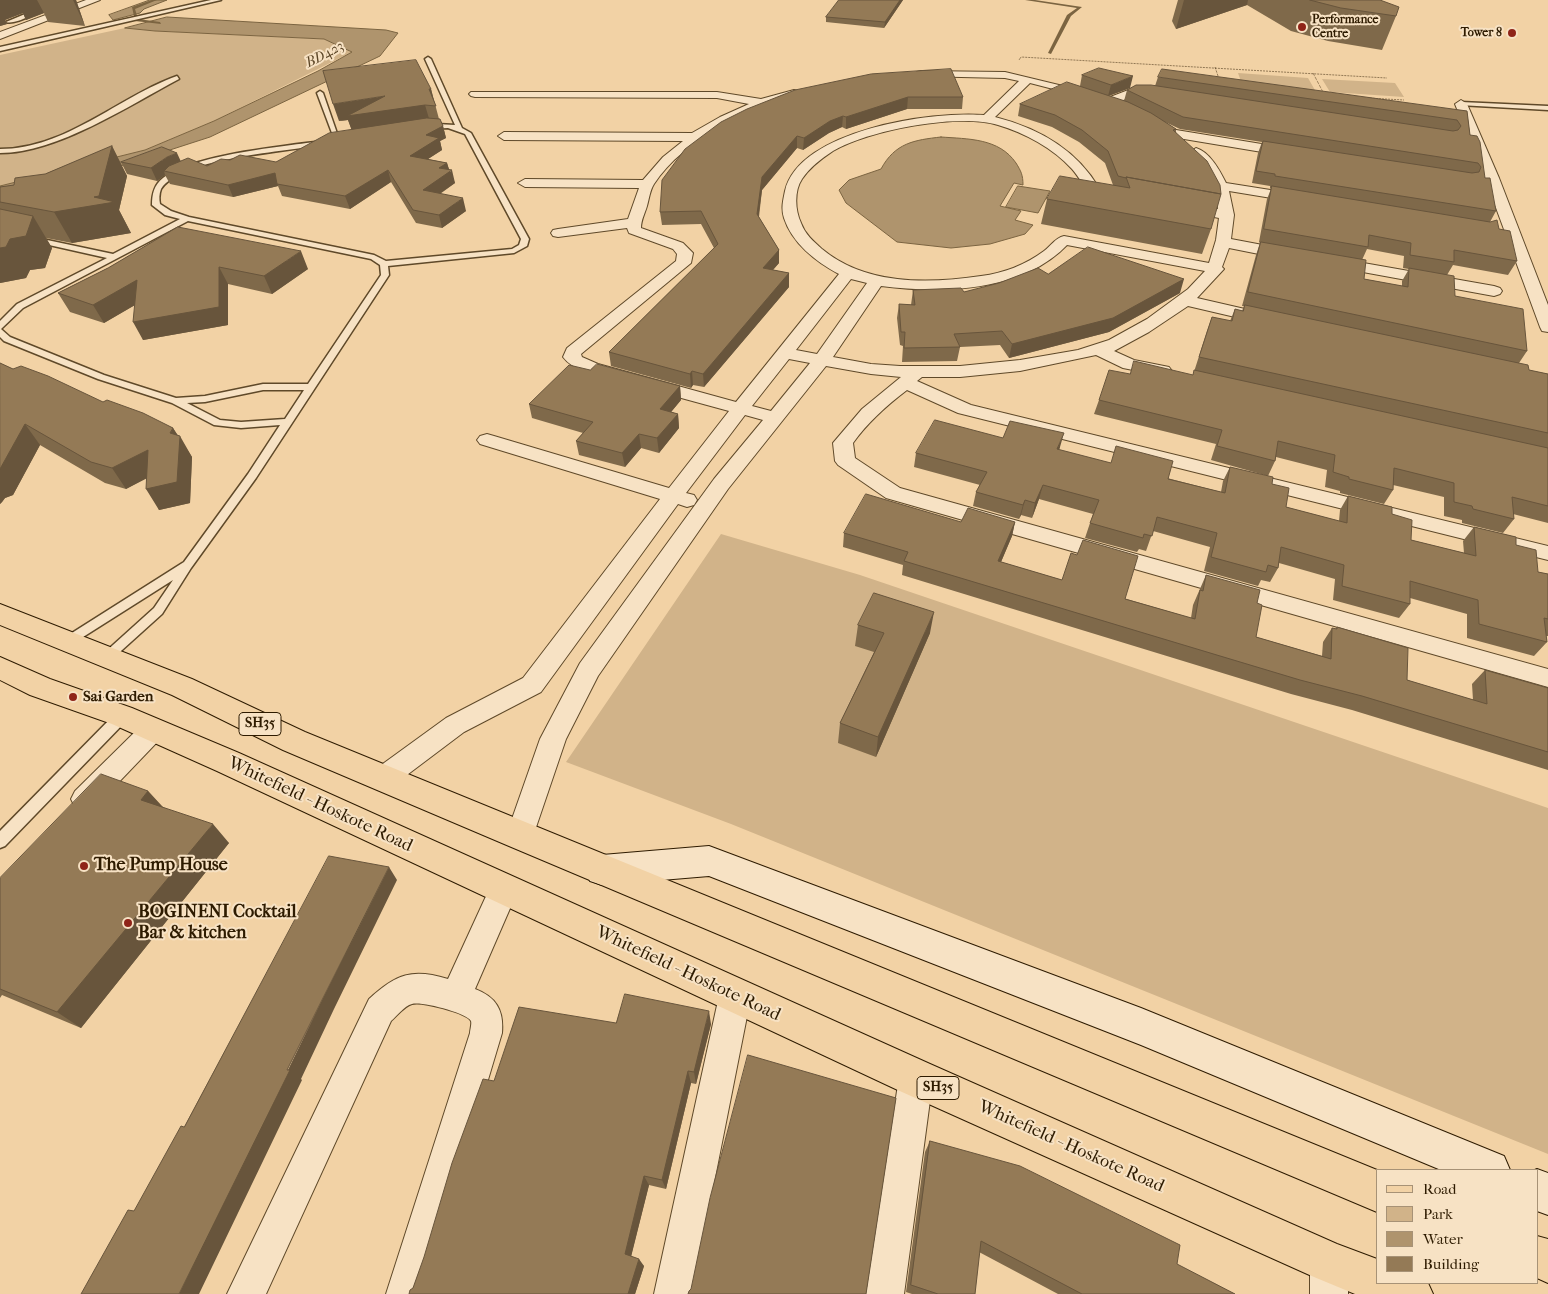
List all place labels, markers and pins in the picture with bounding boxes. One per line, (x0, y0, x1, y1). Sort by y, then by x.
place label: Performance Centre (1312, 13, 1379, 41)
marker: Performance Centre (1296, 21, 1308, 33)
place label: Tower 8 (1461, 26, 1502, 40)
marker: Tower 8 (1506, 27, 1518, 39)
place label: Sai Garden (83, 688, 153, 706)
marker: Sai Garden (67, 691, 79, 703)
place label: The Pump House (94, 855, 228, 877)
marker: The Pump House (78, 860, 90, 872)
place label: BOGINENI Cocktail Bar & kitchen (138, 902, 296, 944)
marker: BOGINENI Cocktail Bar & kitchen (122, 917, 134, 929)

